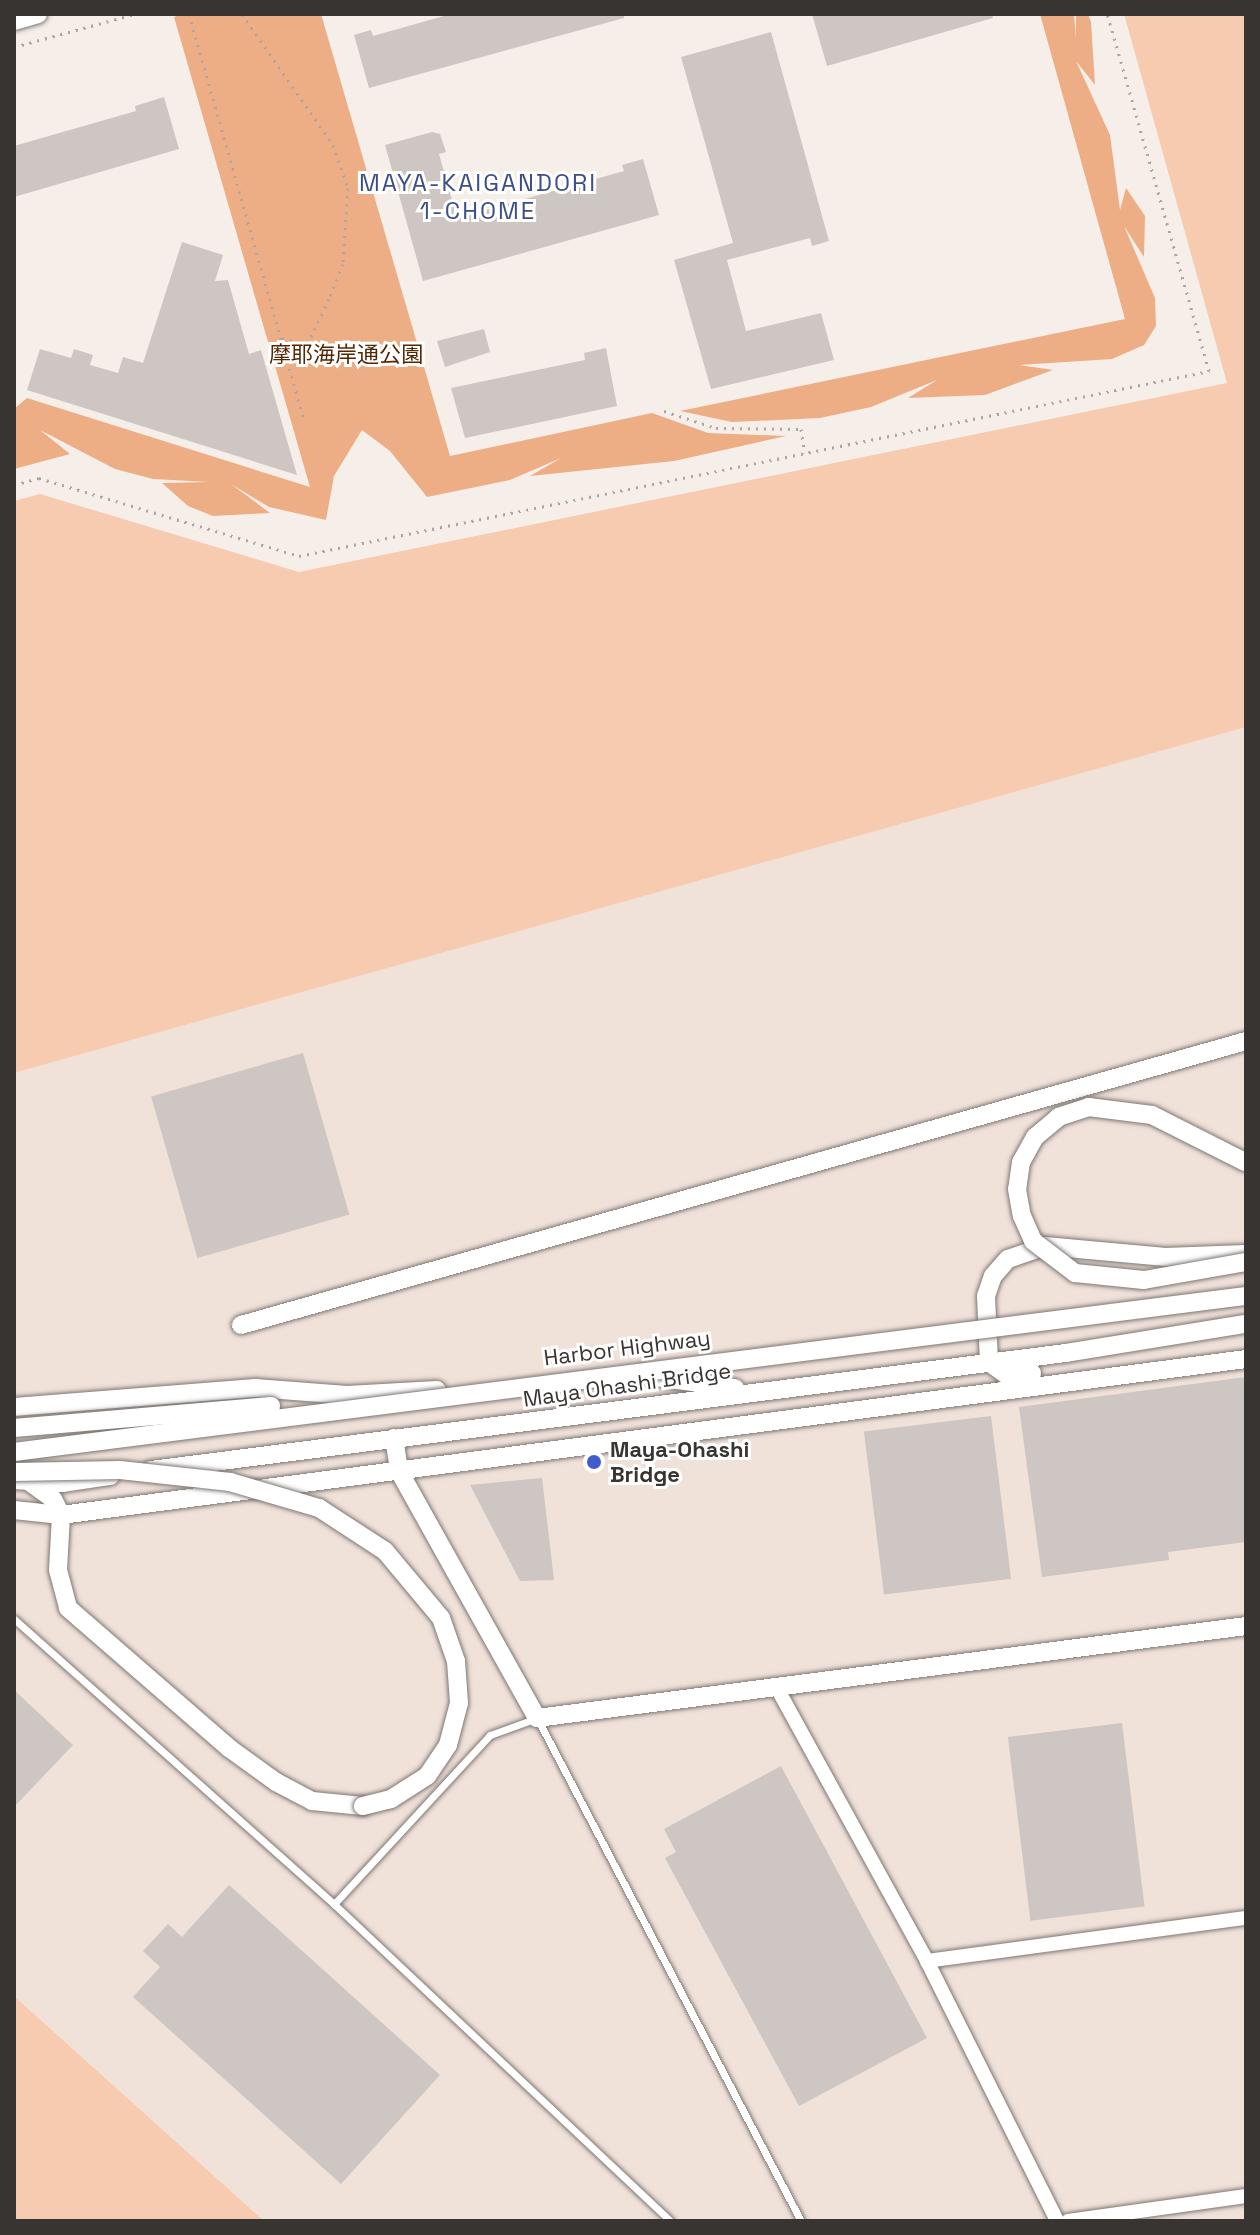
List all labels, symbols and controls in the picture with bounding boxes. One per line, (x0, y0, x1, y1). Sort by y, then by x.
district label: MAYA-KAIGANDORI 1-CHOME (359, 169, 597, 225)
park label: 摩耶海岸通公園 (269, 342, 423, 368)
street label: Harbor Highway (542, 1325, 712, 1371)
street label: Maya Ohashi Bridge (521, 1357, 733, 1413)
place label: Maya-Ohashi Bridge (610, 1436, 749, 1488)
marker: Maya-Ohashi Bridge (585, 1453, 603, 1471)

